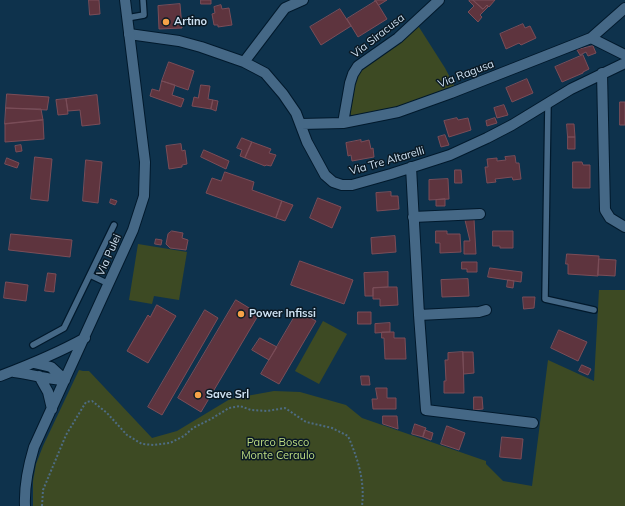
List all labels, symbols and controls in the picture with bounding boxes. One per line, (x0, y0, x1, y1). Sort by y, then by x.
street label: Via Siracusa (349, 11, 407, 61)
place label: Artino (174, 15, 207, 29)
marker: Artino (161, 17, 171, 27)
street label: Via Ragusa (436, 57, 496, 91)
street label: Via Tre Altarelli (348, 144, 426, 178)
street label: Via Pulei (94, 232, 124, 278)
place label: Power Infissi (249, 307, 316, 321)
marker: Power Infissi (236, 309, 246, 319)
place label: Save Srl (206, 388, 249, 402)
marker: Save Srl (193, 390, 203, 400)
park label: Parco Bosco Monte Ceraulo (241, 436, 315, 462)

